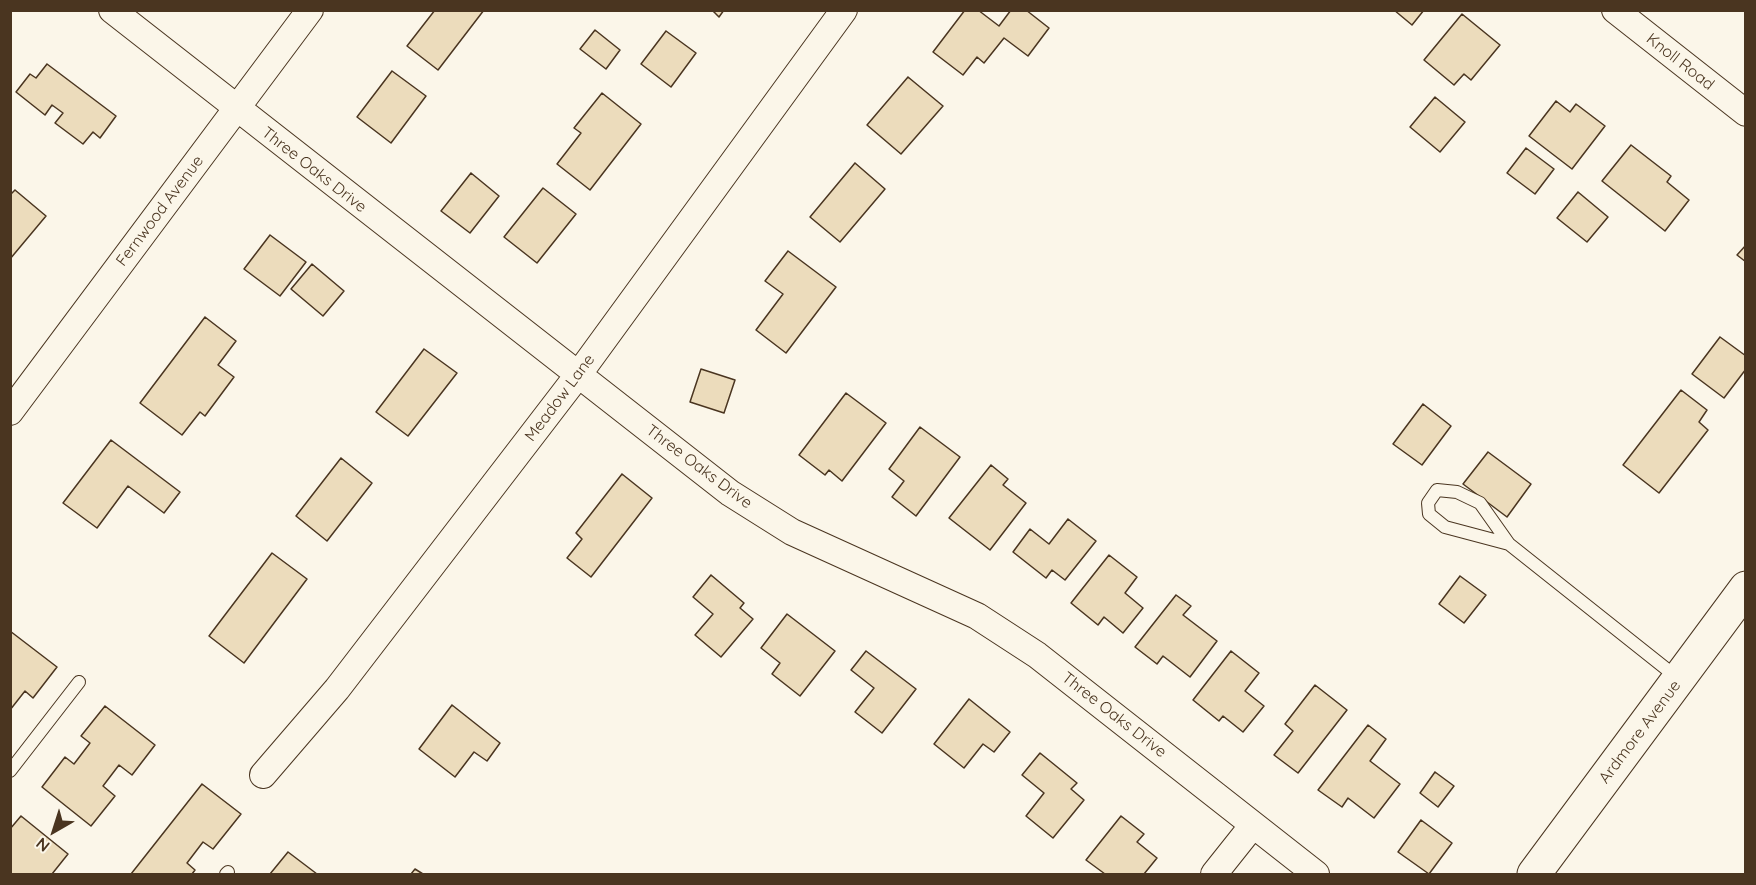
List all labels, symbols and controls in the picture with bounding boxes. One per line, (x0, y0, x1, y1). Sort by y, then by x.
street label: Knoll Road (1642, 29, 1718, 95)
street label: Three Oaks Drive (258, 123, 370, 217)
street label: Fernwood Avenue (112, 152, 208, 270)
street label: Meadow Lane (521, 351, 599, 445)
street label: Three Oaks Drive (642, 421, 756, 513)
street label: Three Oaks Drive (1058, 668, 1170, 762)
street label: Ardmore Avenue (1595, 677, 1685, 787)
north arrow (24, 801, 84, 861)
text: N (32, 834, 54, 856)

